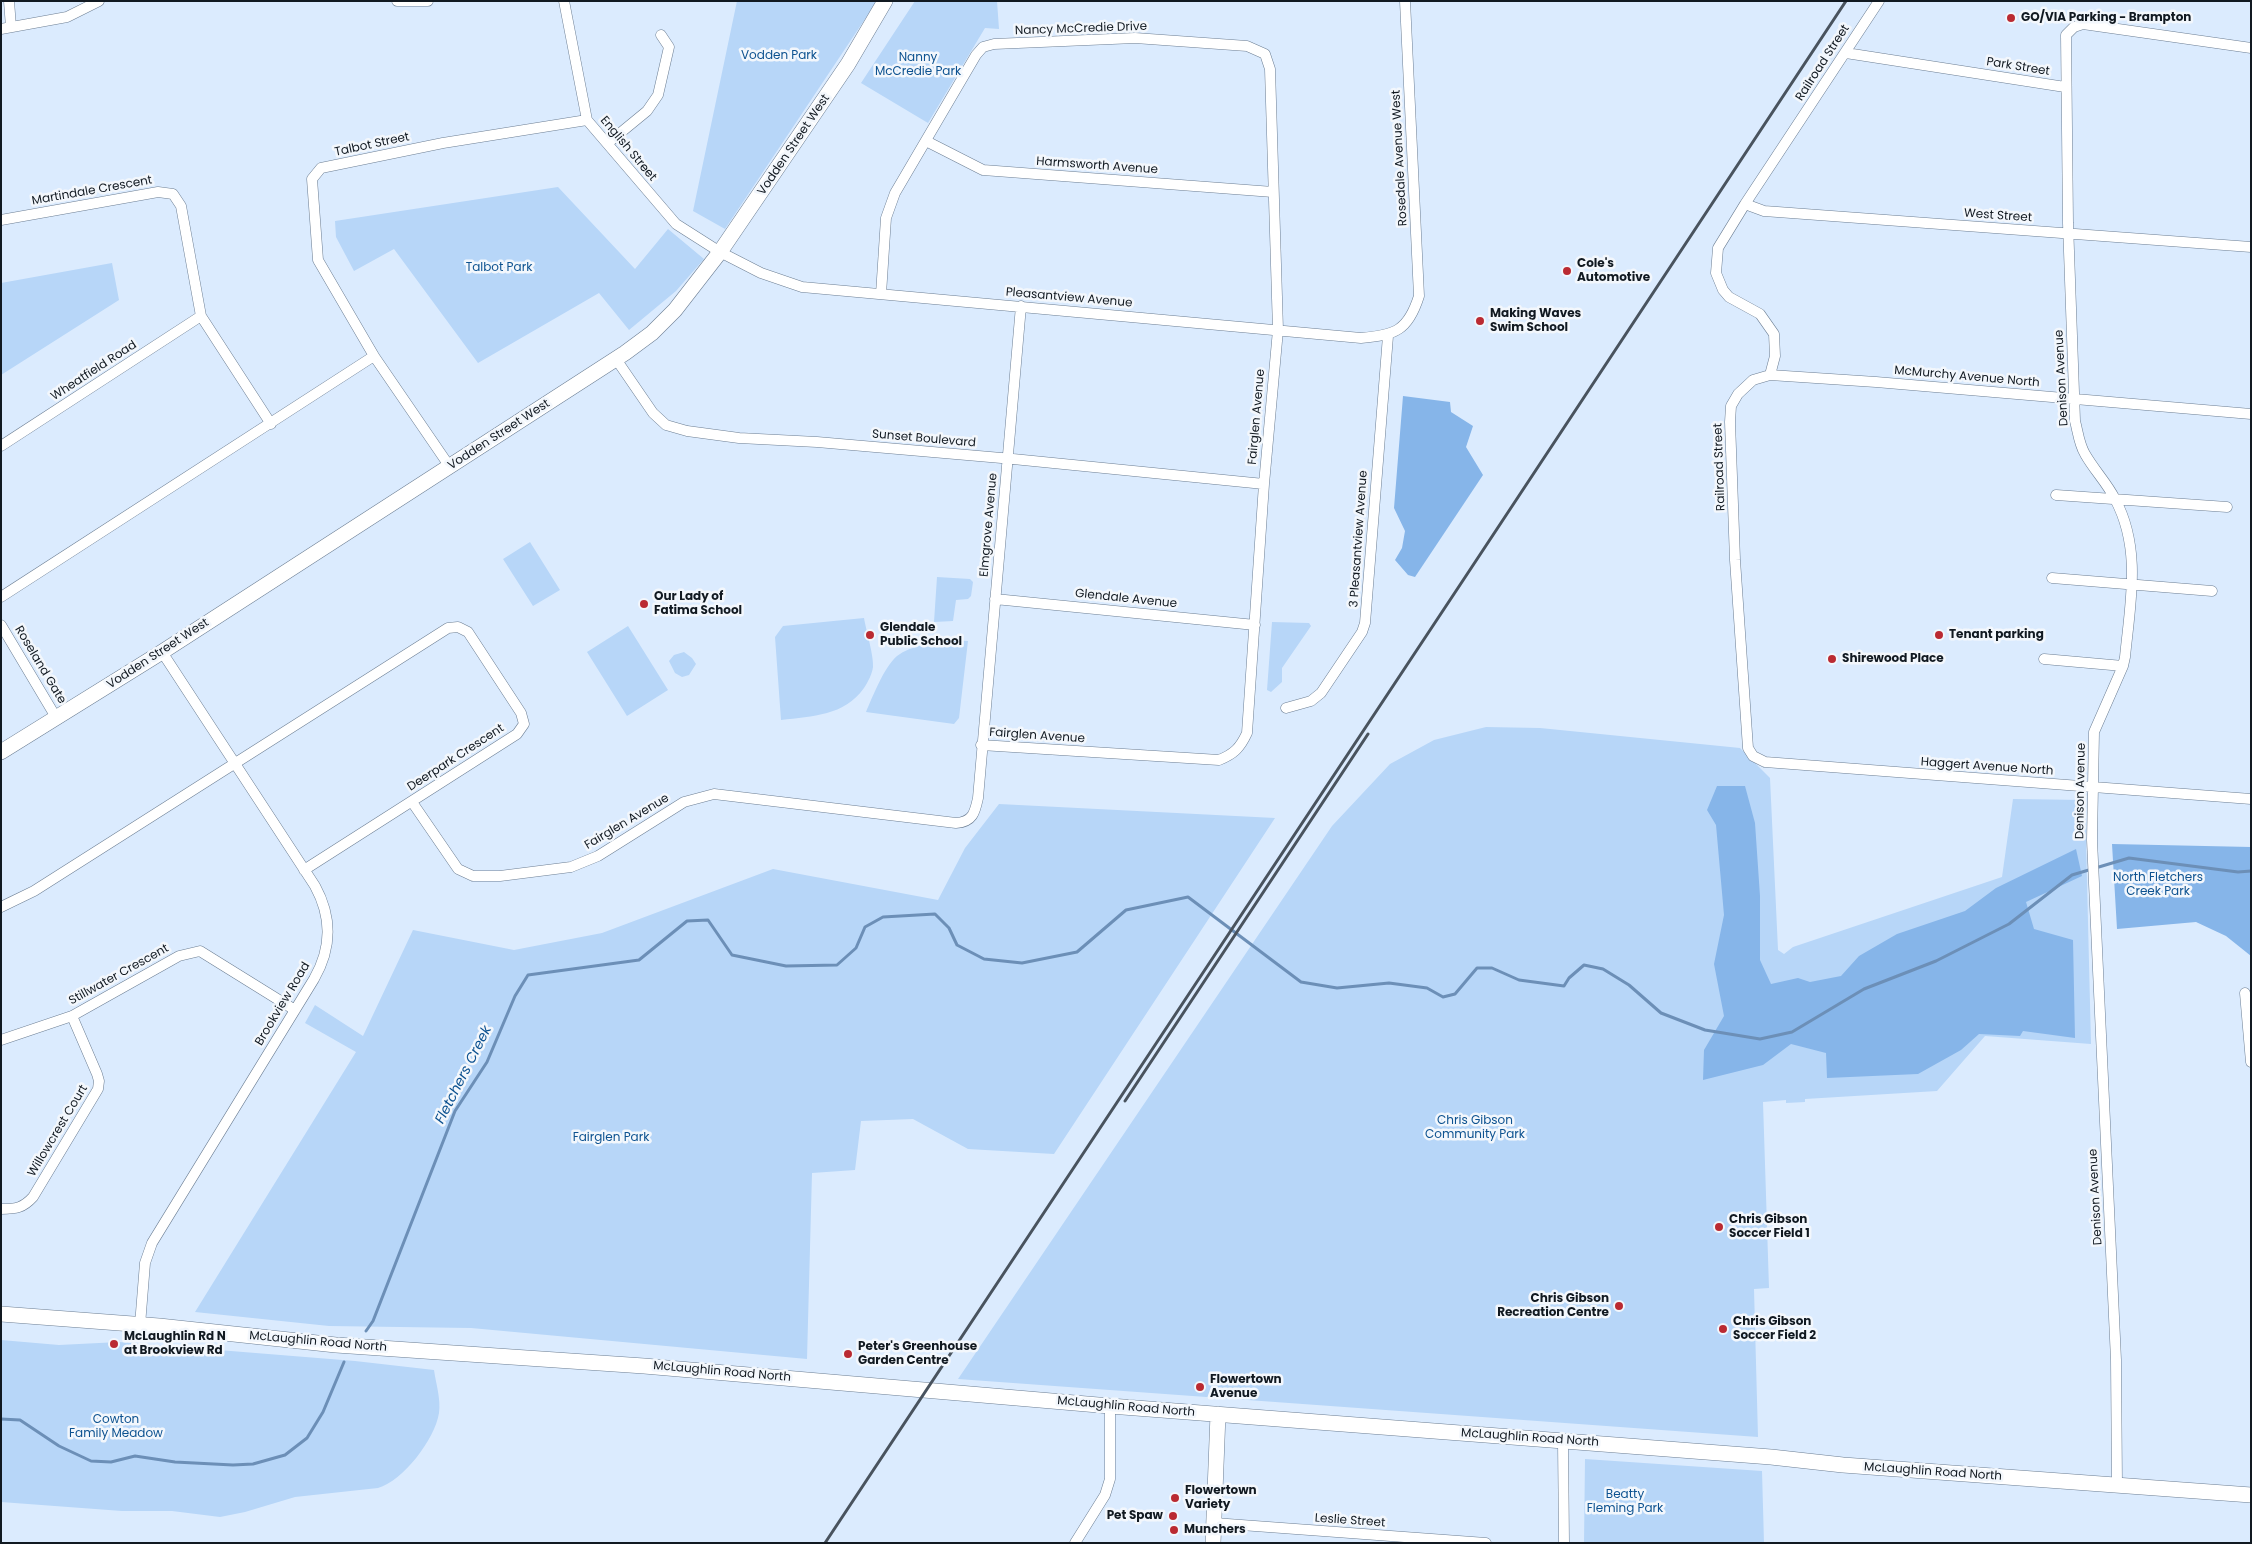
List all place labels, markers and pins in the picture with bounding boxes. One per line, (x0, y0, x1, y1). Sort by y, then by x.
place label: GO/VIA Parking - Brampton (2021, 11, 2191, 25)
marker: GO/VIA Parking - Brampton (2005, 12, 2017, 24)
place label: Cole's Automotive (1577, 257, 1650, 285)
marker: Cole's Automotive (1561, 265, 1573, 277)
place label: Making Waves Swim School (1490, 307, 1581, 335)
marker: Making Waves Swim School (1474, 315, 1486, 327)
place label: Our Lady of Fatima School (654, 590, 742, 618)
marker: Our Lady of Fatima School (638, 598, 650, 610)
place label: Glendale Public School (880, 621, 962, 649)
place label: Tenant parking (1949, 628, 2044, 642)
marker: Glendale Public School (864, 629, 876, 641)
marker: Tenant parking (1933, 629, 1945, 641)
place label: Shirewood Place (1842, 652, 1944, 666)
marker: Shirewood Place (1826, 653, 1838, 665)
place label: Chris Gibson Soccer Field 1 (1729, 1213, 1810, 1241)
marker: Chris Gibson Soccer Field 1 (1713, 1221, 1725, 1233)
place label: Chris Gibson Recreation Centre (1497, 1292, 1609, 1320)
marker: Chris Gibson Recreation Centre (1613, 1300, 1625, 1312)
place label: Chris Gibson Soccer Field 2 (1733, 1315, 1816, 1343)
marker: Chris Gibson Soccer Field 2 (1717, 1323, 1729, 1335)
place label: McLaughlin Rd N at Brookview Rd (124, 1330, 226, 1358)
marker: McLaughlin Rd N at Brookview Rd (108, 1338, 120, 1350)
place label: Peter's Greenhouse Garden Centre (858, 1340, 977, 1368)
marker: Peter's Greenhouse Garden Centre (842, 1348, 854, 1360)
place label: Flowertown Avenue (1210, 1373, 1282, 1401)
marker: Flowertown Avenue (1194, 1381, 1206, 1393)
place label: Flowertown Variety (1185, 1484, 1257, 1512)
marker: Flowertown Variety (1169, 1492, 1181, 1504)
place label: Pet Spaw (1107, 1509, 1163, 1523)
marker: Pet Spaw (1167, 1510, 1179, 1522)
place label: Munchers (1184, 1523, 1246, 1537)
marker: Munchers (1168, 1524, 1180, 1536)

